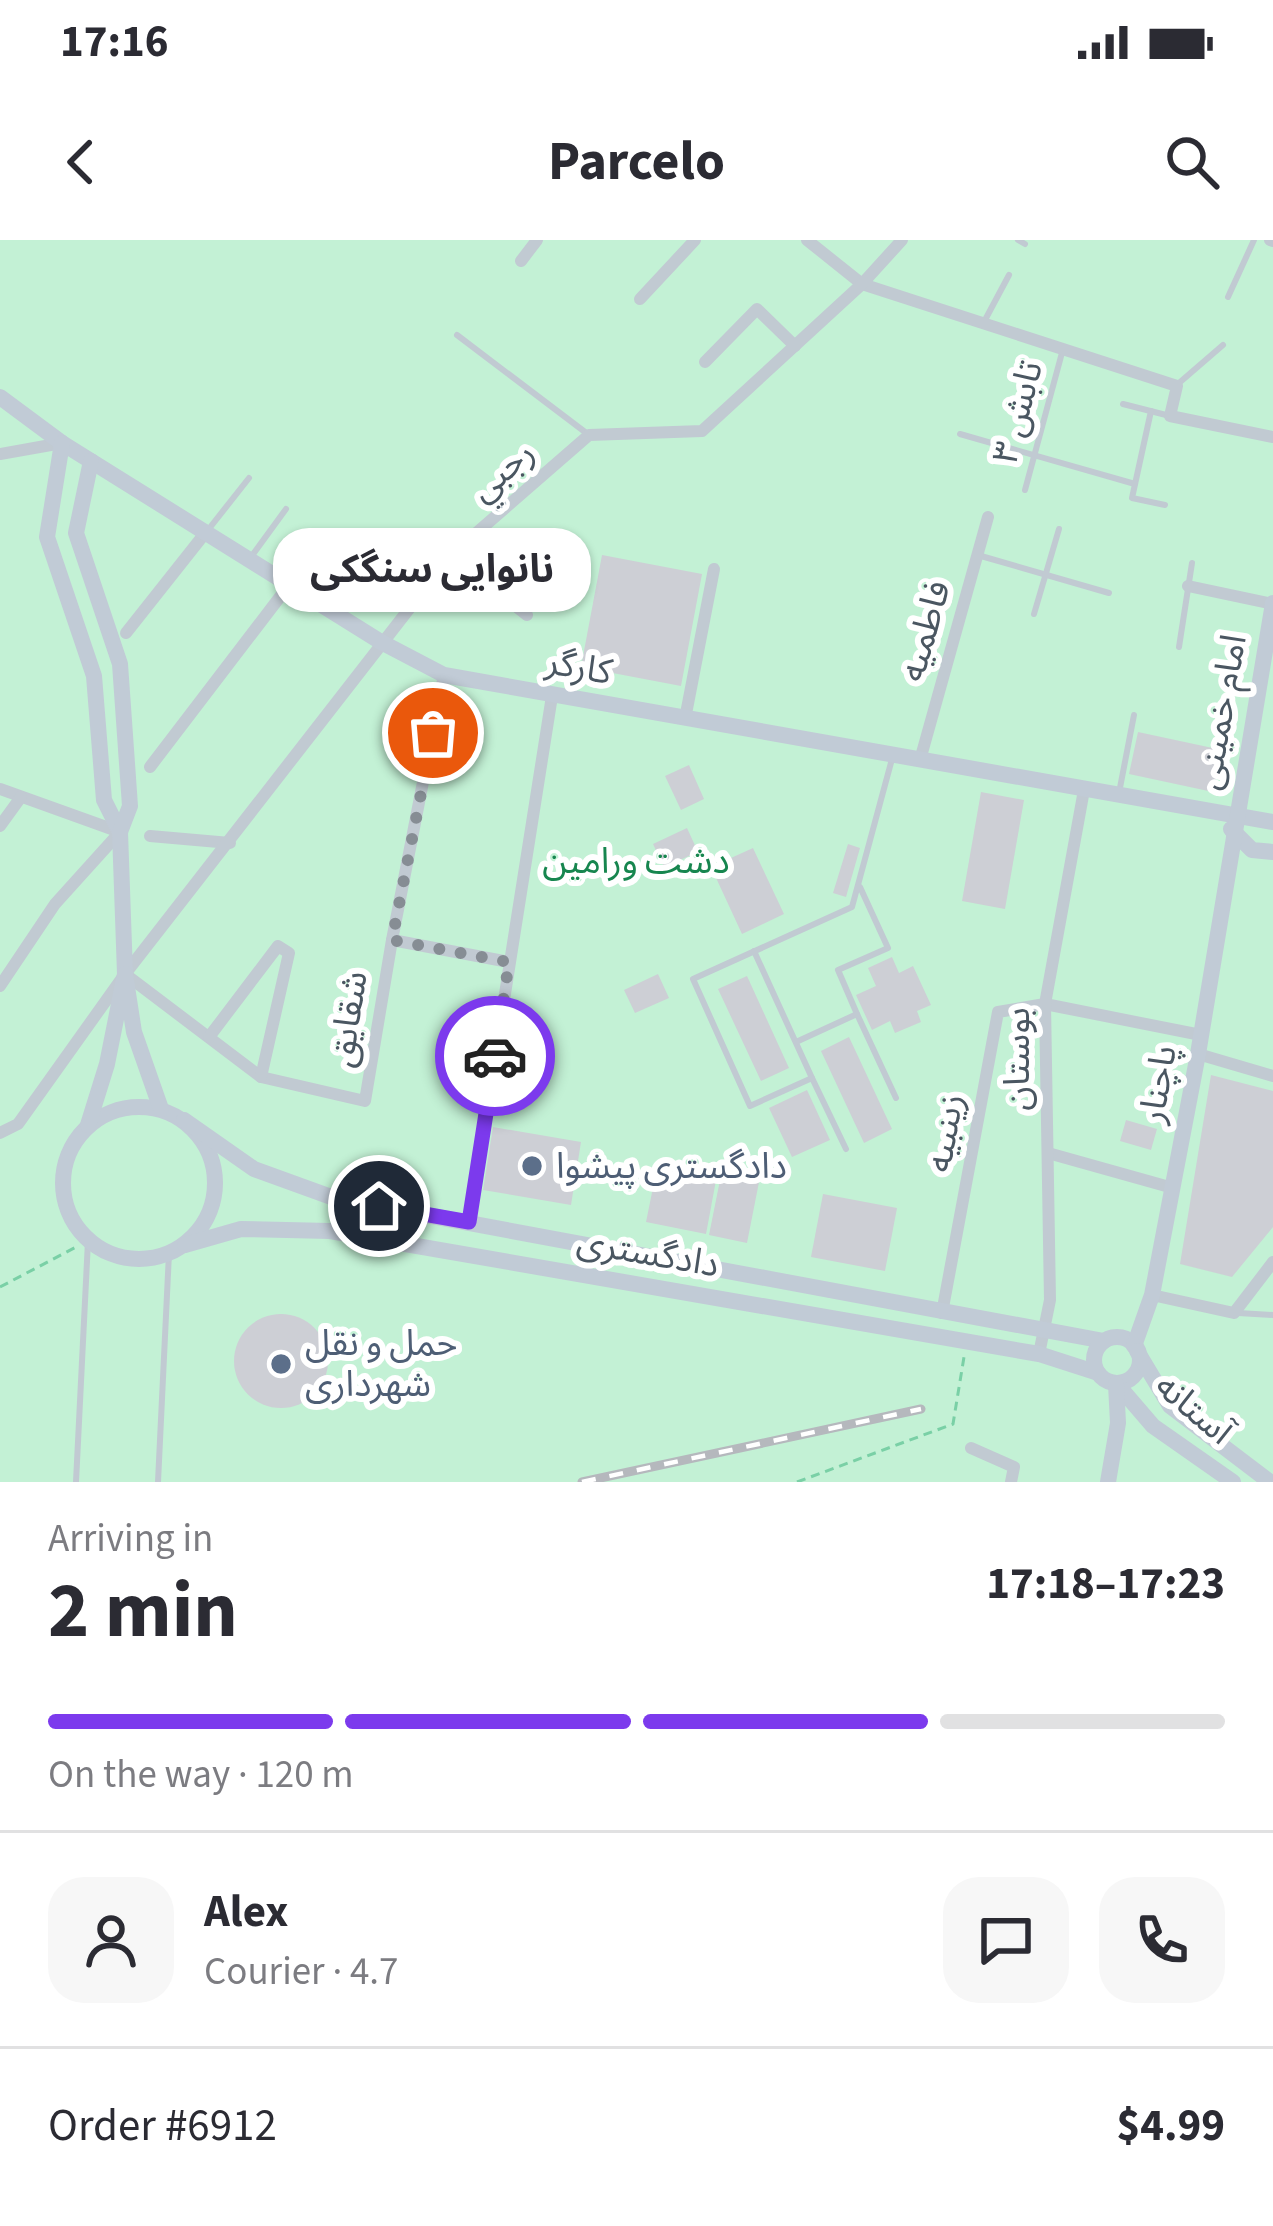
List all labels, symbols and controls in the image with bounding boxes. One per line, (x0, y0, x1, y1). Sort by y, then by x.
text: 17:16 (60, 10, 169, 74)
text: Parcelo (548, 124, 725, 201)
icon: back (48, 129, 114, 195)
icon: search (1159, 129, 1225, 195)
street label: تابش ۳ (980, 355, 1056, 469)
street label: رجبي (458, 428, 547, 515)
callout: نانوایی سنگکی (274, 529, 592, 613)
text: نانوایی سنگکی (310, 542, 554, 598)
street label: فاطميه (886, 575, 964, 687)
street label: امام خمینی (1182, 630, 1261, 794)
street label: کارگر (541, 636, 617, 698)
pin (382, 682, 484, 784)
icon: bag (400, 700, 466, 766)
park label: دشت ورامین (542, 836, 730, 887)
street label: شقايق (315, 967, 381, 1071)
courier (435, 996, 555, 1116)
street label: بوستان (992, 1007, 1043, 1111)
icon: car (462, 1023, 528, 1089)
street label: پاچنار (1126, 1041, 1190, 1128)
street label: زينبيه (913, 1090, 977, 1176)
place label: دادگستری پیشوا (556, 1141, 787, 1192)
marker: دادگستری پیشوا (519, 1153, 545, 1179)
pin (328, 1155, 430, 1257)
icon: home (346, 1173, 412, 1239)
street label: دادگستری (573, 1215, 723, 1291)
place label: حمل و نقل شهرداری (305, 1318, 458, 1410)
marker: حمل و نقل شهرداری (268, 1351, 294, 1377)
street label: آستانه (1144, 1361, 1245, 1458)
text: Arriving in (48, 1511, 213, 1567)
text: 17:18–17:23 (986, 1552, 1225, 1616)
text: 2 min (48, 1556, 238, 1667)
text: On the way · 120 m (48, 1747, 354, 1803)
button: person (48, 1877, 174, 2003)
button: chat (943, 1877, 1069, 2003)
button: phone (1099, 1877, 1225, 2003)
text: Alex (204, 1880, 288, 1944)
text: Courier · 4.7 (204, 1944, 398, 2000)
text: Order #6912 (48, 2094, 277, 2158)
text: $4.99 (1116, 2094, 1225, 2158)

